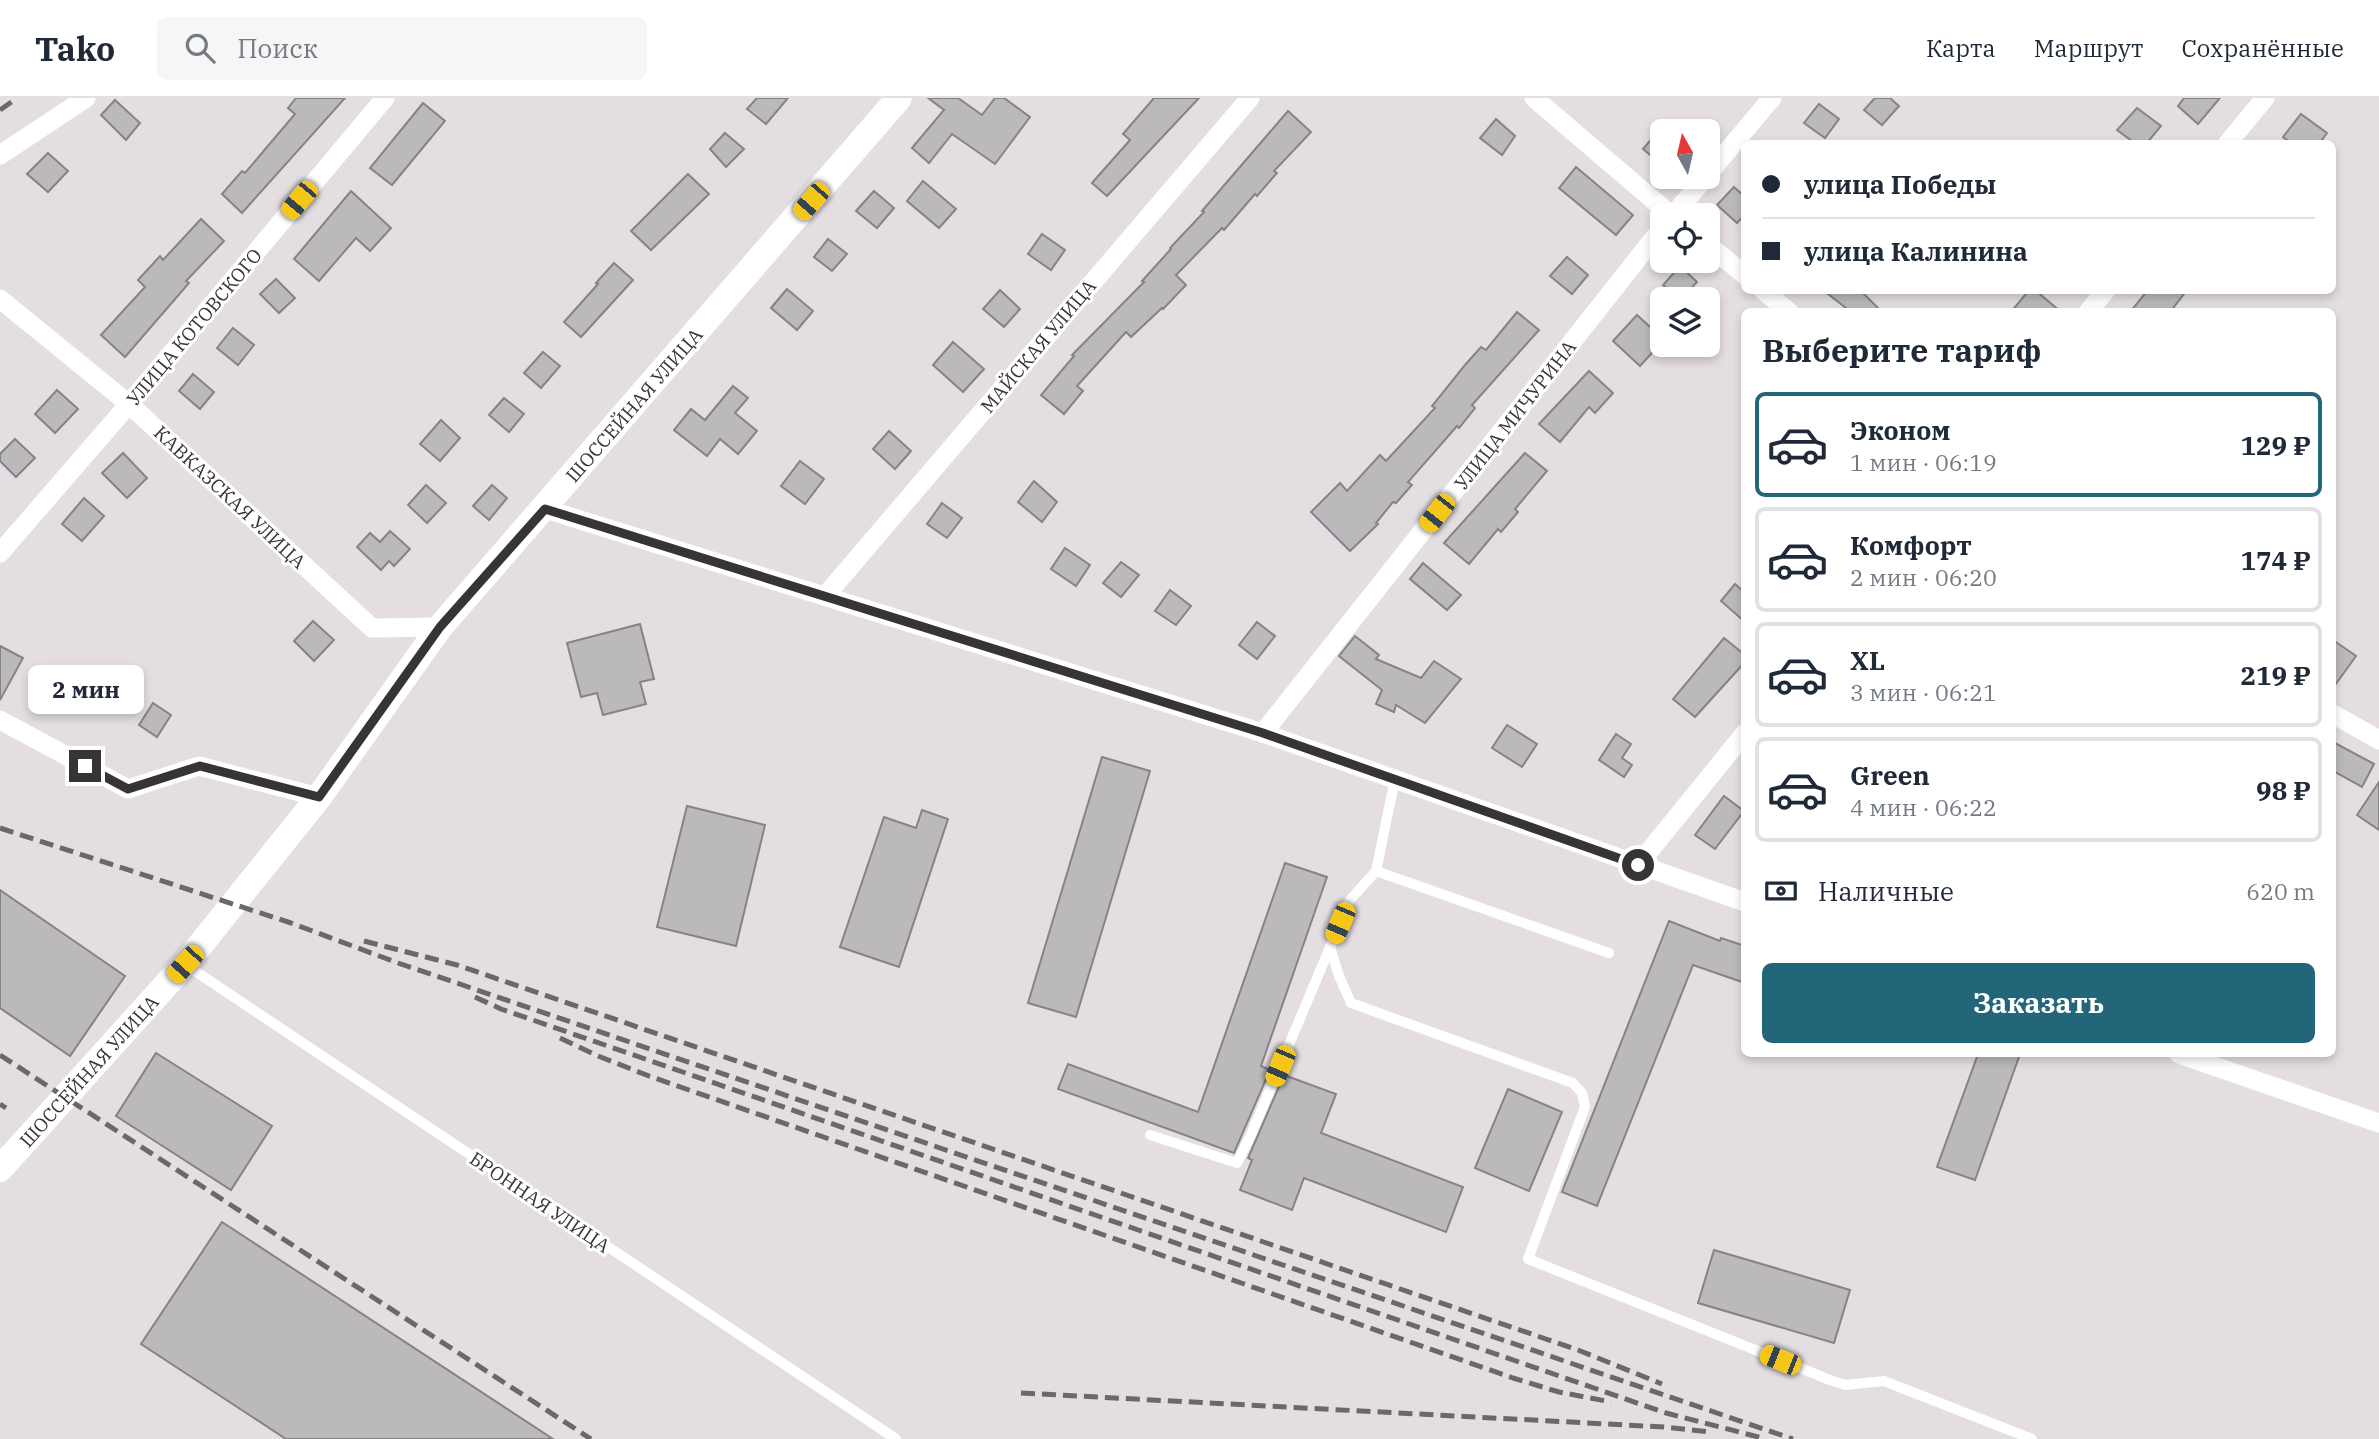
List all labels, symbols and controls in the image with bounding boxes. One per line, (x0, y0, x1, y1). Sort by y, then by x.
search box (157, 17, 647, 80)
text: Tako (35, 27, 115, 70)
icon: search (181, 29, 219, 67)
text: Поиск (237, 31, 318, 65)
text: Карта (1926, 32, 1996, 64)
text: Маршрут (2034, 32, 2143, 64)
text: Сохранённые (2181, 32, 2344, 64)
north arrow (1650, 119, 1720, 189)
map controls (1650, 119, 1720, 357)
text: улица Победы (1804, 167, 1996, 201)
car (278, 177, 321, 223)
car (790, 178, 833, 224)
button: locate (1650, 203, 1720, 273)
text: улица Калинина (1804, 234, 2028, 268)
street label: УЛИЦА КОТОВСКОГО (121, 243, 267, 411)
street label: МАЙСКАЯ УЛИЦА (975, 274, 1101, 418)
button: layers (1650, 287, 1720, 357)
street label: ШОССЕЙНАЯ УЛИЦА (561, 323, 707, 487)
text: Выберите тариф (1762, 329, 2042, 371)
street label: УЛИЦА МИЧУРИНА (1449, 335, 1581, 495)
icon: car (1766, 413, 1829, 476)
text: Эконом (1850, 413, 1951, 447)
street label: КАВКАЗСКАЯ УЛИЦА (149, 420, 311, 574)
text: 129 ₽ (2240, 428, 2311, 462)
text: 1 мин · 06:19 (1850, 447, 1997, 477)
car (1416, 490, 1459, 536)
icon: car (1766, 528, 1829, 591)
text: Комфорт (1850, 528, 1972, 562)
text: 174 ₽ (2240, 543, 2311, 577)
text: 2 мин · 06:20 (1850, 562, 1997, 592)
icon: car (1766, 643, 1829, 706)
text: XL (1850, 643, 1885, 677)
text: 219 ₽ (2240, 658, 2311, 692)
callout: 2 мин (27, 664, 143, 714)
text: 2 мин (52, 674, 120, 704)
text: 3 мин · 06:21 (1850, 677, 1997, 707)
route end (69, 750, 101, 782)
icon: car (1766, 758, 1829, 821)
text: Green (1850, 758, 1930, 792)
text: 98 ₽ (2256, 773, 2311, 807)
text: 4 мин · 06:22 (1850, 792, 1997, 822)
route start (1622, 849, 1654, 881)
icon: cash (1762, 872, 1800, 910)
text: Наличные (1818, 874, 1954, 908)
text: 620 m (2246, 876, 2315, 906)
car (1323, 900, 1358, 946)
car (164, 941, 207, 987)
button: Заказать (1762, 963, 2315, 1043)
street label: ШОССЕЙНАЯ УЛИЦА (14, 990, 164, 1152)
car (1263, 1043, 1298, 1089)
street label: БРОННАЯ УЛИЦА (465, 1146, 615, 1258)
car (1757, 1342, 1804, 1378)

